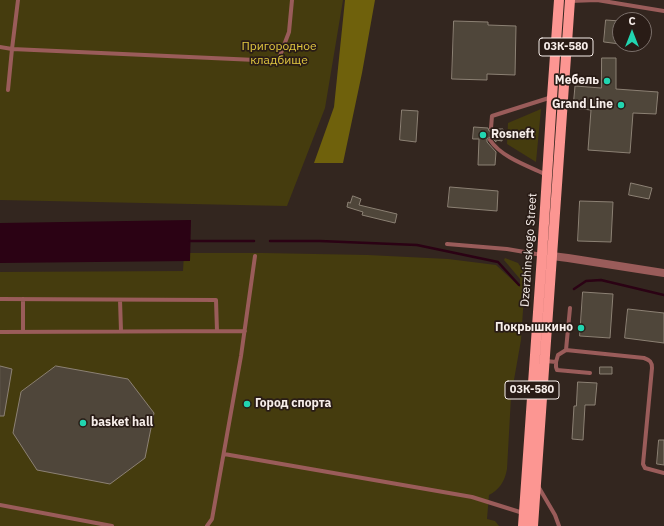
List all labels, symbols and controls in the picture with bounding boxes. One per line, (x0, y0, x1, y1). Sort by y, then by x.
north arrow (612, 12, 652, 52)
text: С (628, 14, 636, 28)
road number: 03К-580 (539, 38, 593, 56)
park label: Пригородное кладбище (241, 40, 317, 68)
place label: Мебель (555, 74, 599, 88)
marker: Мебель (602, 76, 612, 86)
place label: Grand Line (552, 98, 613, 112)
marker: Grand Line (616, 100, 626, 110)
place label: Rosneft (491, 128, 535, 142)
marker: Rosneft (478, 130, 488, 140)
street label: Dzerzhinskogo Street (518, 193, 540, 307)
place label: Покрышкино (495, 321, 573, 335)
marker: Покрышкино (576, 323, 586, 333)
road number: 03К-580 (505, 381, 559, 399)
place label: Город спорта (255, 397, 331, 411)
marker: Город спорта (242, 399, 252, 409)
place label: basket hall (91, 416, 153, 430)
marker: basket hall (78, 418, 88, 428)

